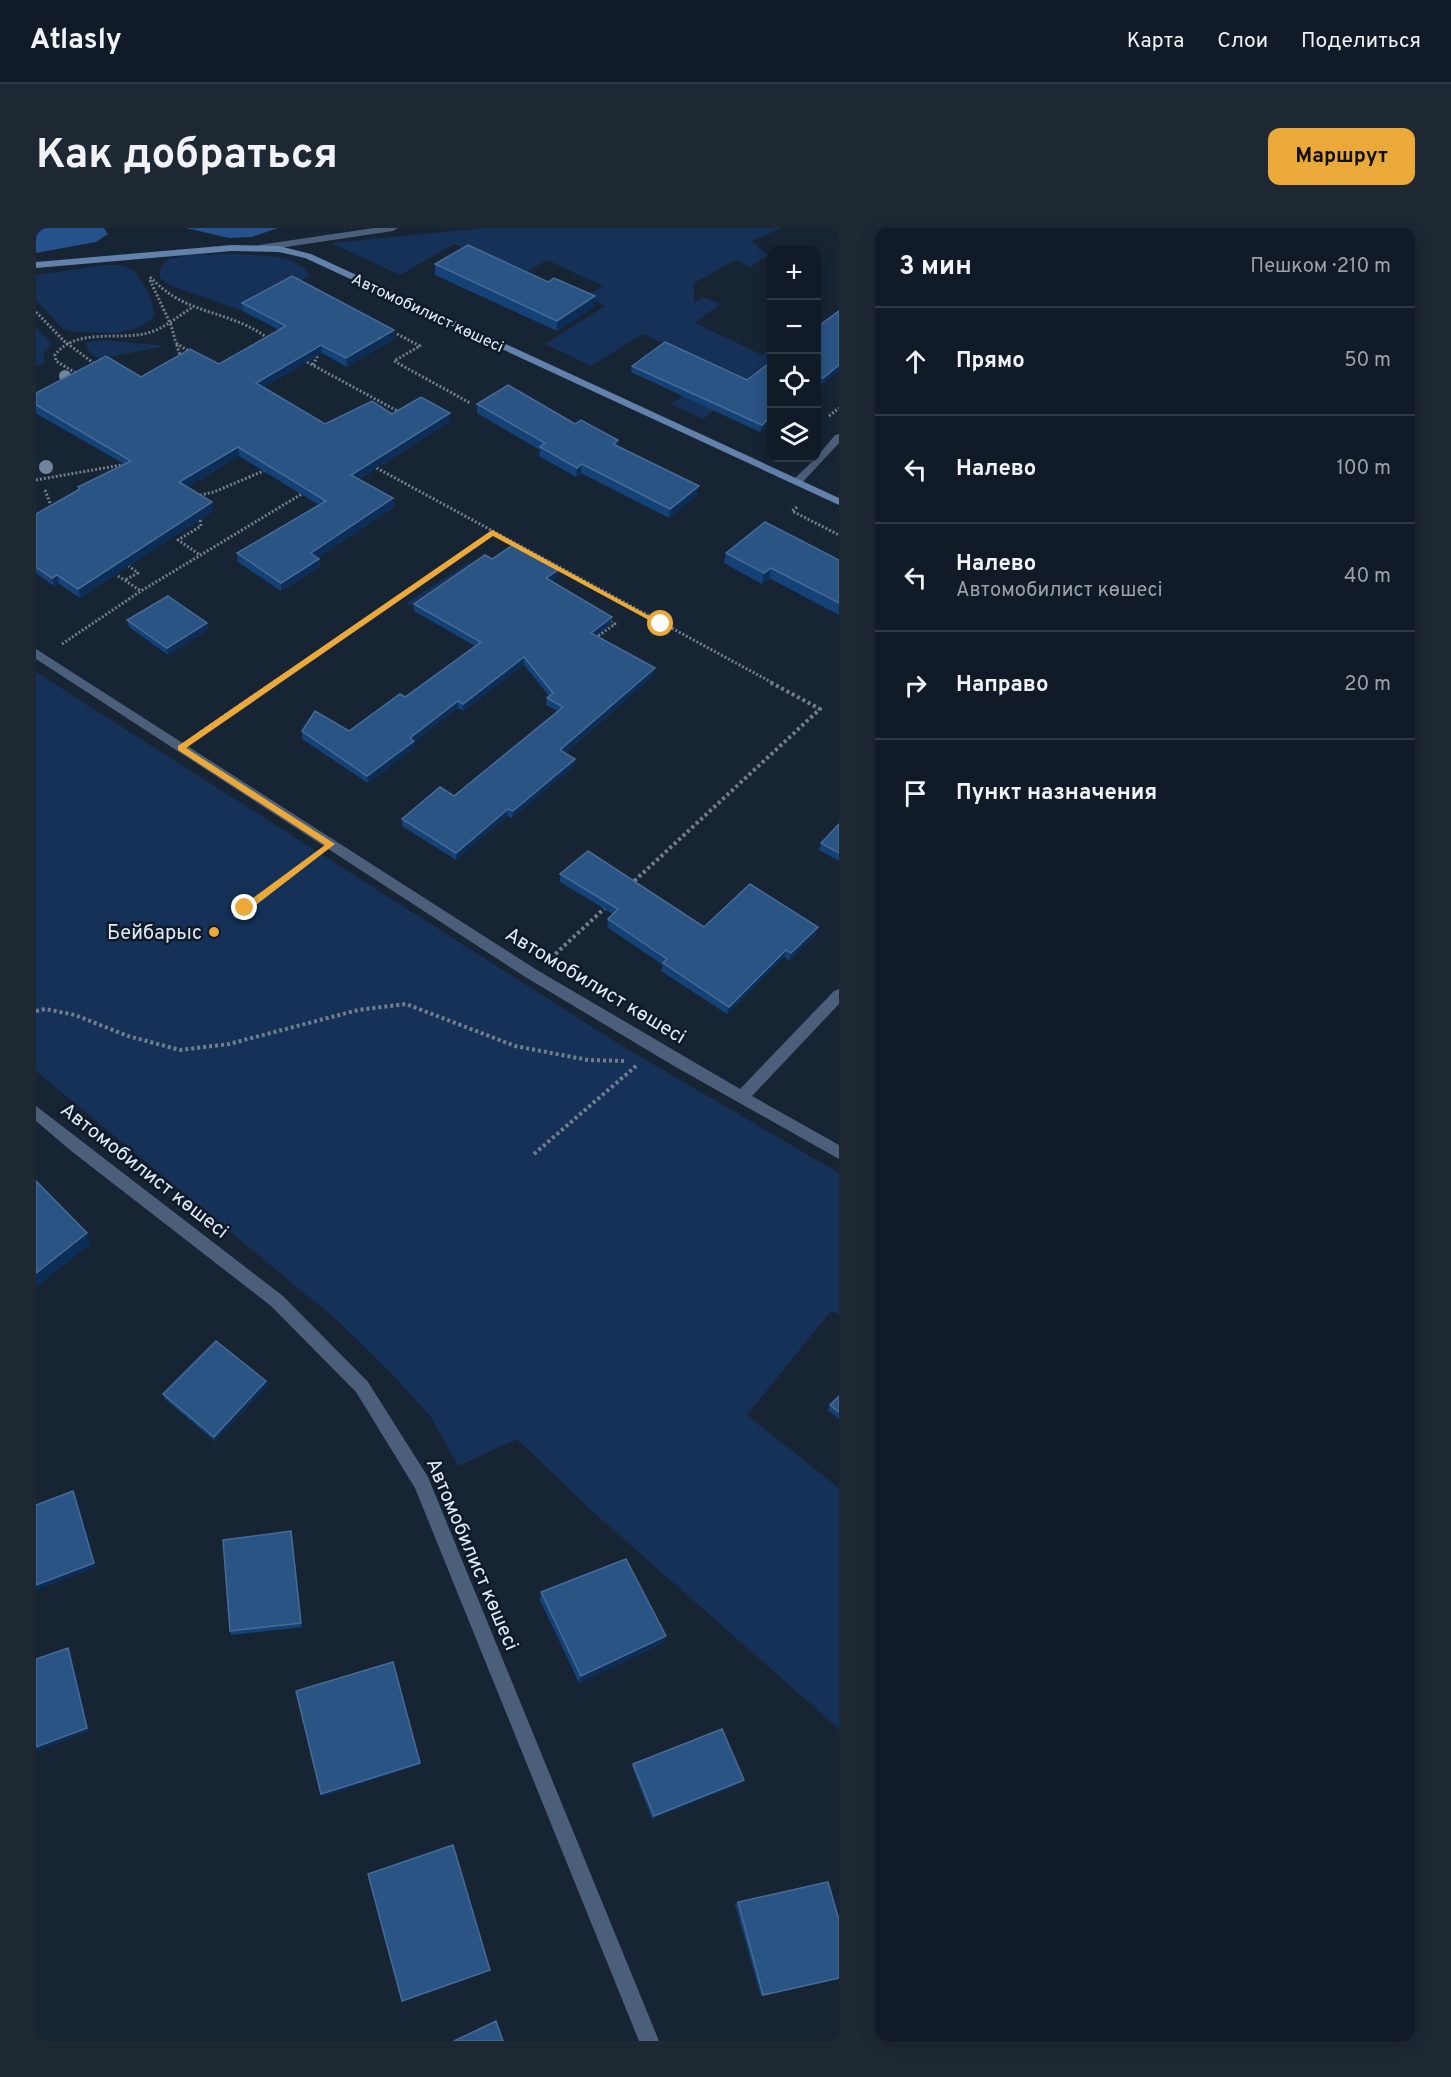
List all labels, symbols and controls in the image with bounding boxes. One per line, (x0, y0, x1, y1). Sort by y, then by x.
text: Atlasly (30, 23, 122, 59)
text: Карта (1127, 28, 1184, 55)
text: Слои (1217, 28, 1268, 55)
text: Поделиться (1301, 28, 1421, 55)
button: Маршрут (1268, 128, 1415, 185)
text: Как добраться (36, 130, 338, 183)
map controls (767, 246, 821, 462)
button: + (767, 246, 821, 300)
text: 3 мин (899, 251, 972, 284)
text: Пешком · 210 m (1250, 254, 1391, 280)
street label: Автомобилист көшесі (348, 270, 506, 358)
button: − (767, 300, 821, 354)
icon: ahead (899, 345, 932, 378)
text: Прямо (956, 348, 1025, 375)
text: 50 m (1344, 348, 1391, 374)
button: locate (767, 354, 821, 408)
button: layers (767, 408, 821, 462)
icon: left (899, 453, 932, 486)
text: Налево (956, 456, 1036, 483)
text: 100 m (1336, 456, 1391, 482)
text: Налево (956, 551, 1036, 578)
icon: left (899, 561, 932, 594)
text: 40 m (1344, 564, 1391, 590)
text: Автомобилист көшесі (956, 578, 1163, 604)
route start (647, 610, 673, 636)
icon: right (899, 669, 932, 702)
text: Направо (956, 672, 1048, 699)
text: 20 m (1344, 672, 1391, 698)
icon: arrive (899, 777, 932, 810)
text: Пункт назначения (956, 780, 1157, 807)
route end (231, 894, 257, 920)
place label: Бейбарыс (107, 921, 202, 947)
street label: Автомобилист көшесі (500, 922, 690, 1051)
marker: Бейбарыс (207, 925, 221, 939)
street label: Автомобилист көшесі (54, 1098, 233, 1245)
street label: Автомобилист көшесі (419, 1455, 523, 1655)

